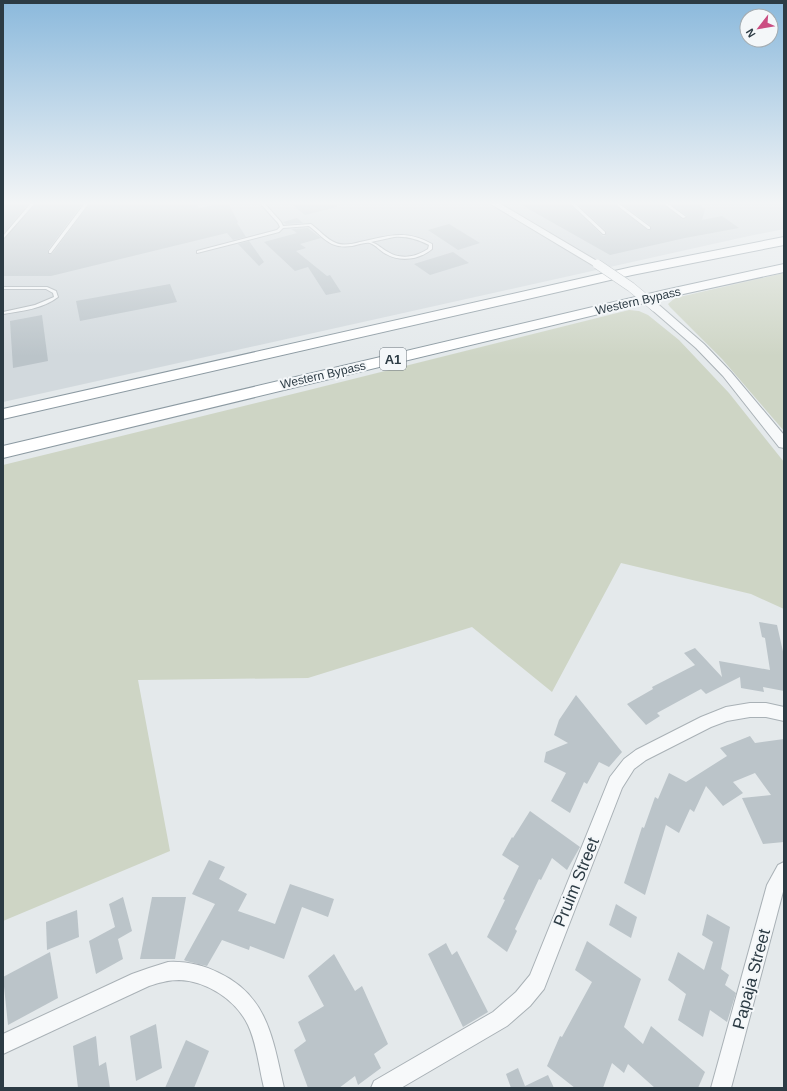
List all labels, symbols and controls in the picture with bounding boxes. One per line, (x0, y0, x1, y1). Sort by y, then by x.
north arrow (739, 8, 779, 48)
text: N (743, 27, 758, 40)
street label: Western Bypass (594, 284, 682, 318)
road number: A1 (380, 348, 406, 370)
street label: Western Bypass (279, 358, 367, 392)
street label: Pruim Street (550, 835, 603, 930)
street label: Papaja Street (729, 927, 774, 1031)

